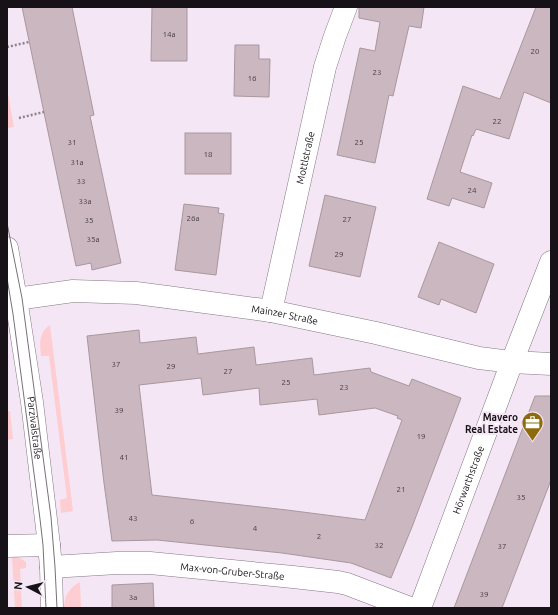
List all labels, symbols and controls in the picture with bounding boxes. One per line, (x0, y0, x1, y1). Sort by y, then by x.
house number: 14a (162, 30, 176, 39)
house number: 20 (530, 47, 540, 56)
house number: 23 (372, 68, 382, 77)
house number: 16 (247, 74, 257, 83)
house number: 22 (492, 117, 502, 126)
street label: Mottlstraße (294, 130, 317, 185)
house number: 31 (67, 138, 77, 147)
house number: 25 (354, 138, 364, 147)
house number: 18 (203, 150, 213, 159)
house number: 31a (70, 158, 84, 167)
house number: 33 (76, 177, 86, 186)
house number: 24 (467, 186, 477, 195)
house number: 33a (78, 197, 92, 206)
house number: 26a (186, 214, 200, 223)
house number: 27 (342, 215, 352, 224)
house number: 35 (84, 216, 94, 225)
house number: 35a (86, 235, 100, 244)
house number: 29 (334, 250, 344, 259)
street label: Mainzer Straße (251, 303, 319, 327)
house number: 37 (111, 360, 121, 369)
house number: 29 (166, 362, 176, 371)
house number: 27 (223, 367, 233, 376)
house number: 25 (281, 378, 291, 387)
house number: 23 (339, 383, 349, 392)
street label: Parzivalstraße (25, 396, 44, 460)
house number: 39 (114, 406, 124, 415)
office icon: Mavero Real Estate (520, 410, 546, 443)
place label: Mavero Real Estate (465, 412, 518, 435)
house number: 19 (416, 432, 426, 441)
street label: Hörwarthstraße (451, 444, 486, 515)
house number: 41 (119, 453, 129, 462)
house number: 21 (396, 485, 406, 494)
house number: 35 (516, 493, 526, 502)
house number: 43 (128, 514, 138, 523)
house number: 6 (190, 517, 195, 526)
house number: 4 (253, 524, 258, 533)
house number: 2 (317, 532, 321, 541)
house number: 32 (374, 541, 384, 550)
house number: 37 (497, 542, 507, 551)
street label: Max-von-Gruber-Straße (180, 561, 285, 582)
north arrow (8, 567, 48, 607)
text: N (12, 581, 25, 591)
house number: 39 (479, 590, 489, 599)
house number: 3a (129, 593, 137, 602)

